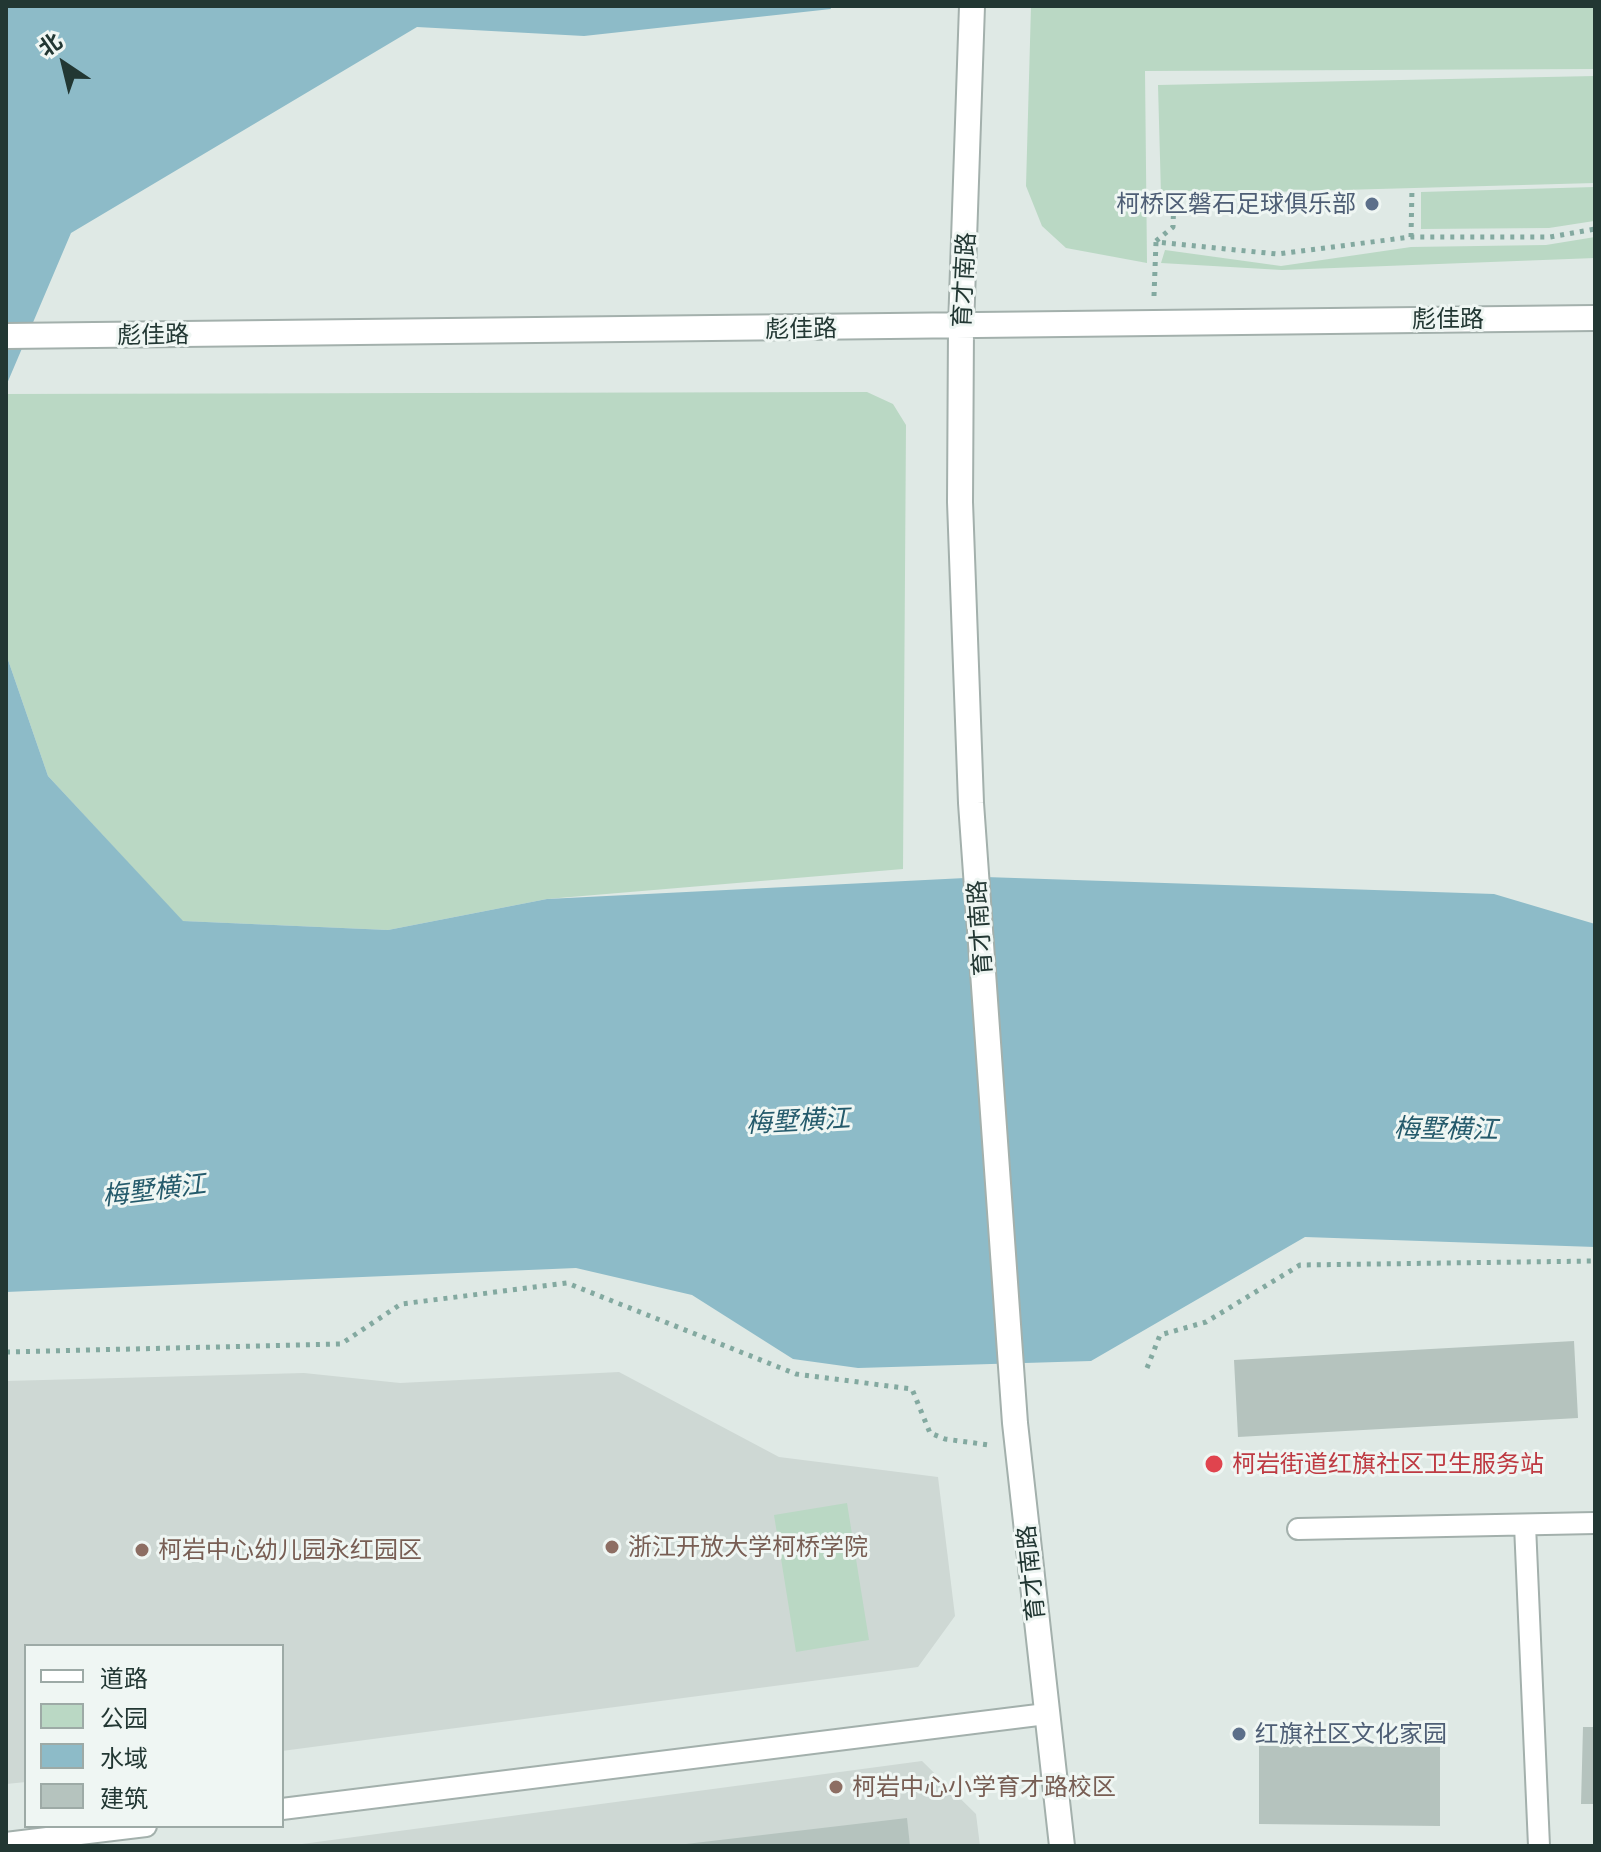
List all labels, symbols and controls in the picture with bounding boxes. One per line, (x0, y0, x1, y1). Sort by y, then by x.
north arrow (24, 24, 104, 104)
text: 北 (34, 27, 66, 60)
place label: 柯桥区磐石足球俱乐部 (1116, 190, 1356, 218)
marker: 柯桥区磐石足球俱乐部 (1363, 195, 1381, 213)
street label: 育才南路 (947, 231, 981, 329)
street label: 彪佳路 (1412, 305, 1484, 333)
street label: 彪佳路 (765, 314, 837, 344)
street label: 彪佳路 (117, 320, 189, 350)
street label: 育才南路 (962, 879, 998, 977)
water label: 梅墅横江 (745, 1103, 851, 1139)
water label: 梅墅横江 (1394, 1112, 1498, 1146)
water label: 梅墅横江 (100, 1168, 208, 1212)
place label: 柯岩街道红旗社区卫生服务站 (1232, 1450, 1544, 1478)
marker: 柯岩街道红旗社区卫生服务站 (1203, 1453, 1225, 1475)
street label: 育才南路 (1012, 1524, 1050, 1622)
place label: 浙江开放大学柯桥学院 (628, 1533, 868, 1561)
place label: 柯岩中心幼儿园永红园区 (158, 1536, 422, 1564)
marker: 浙江开放大学柯桥学院 (603, 1538, 621, 1556)
marker: 柯岩中心幼儿园永红园区 (133, 1541, 151, 1559)
legend (24, 1644, 284, 1828)
text: 道路 (100, 1665, 148, 1692)
text: 公园 (100, 1705, 148, 1732)
place label: 红旗社区文化家园 (1255, 1720, 1447, 1748)
marker: 红旗社区文化家园 (1230, 1725, 1248, 1743)
text: 水域 (100, 1745, 148, 1772)
place label: 柯岩中心小学育才路校区 (852, 1773, 1116, 1801)
marker: 柯岩中心小学育才路校区 (827, 1778, 845, 1796)
text: 建筑 (100, 1785, 148, 1812)

